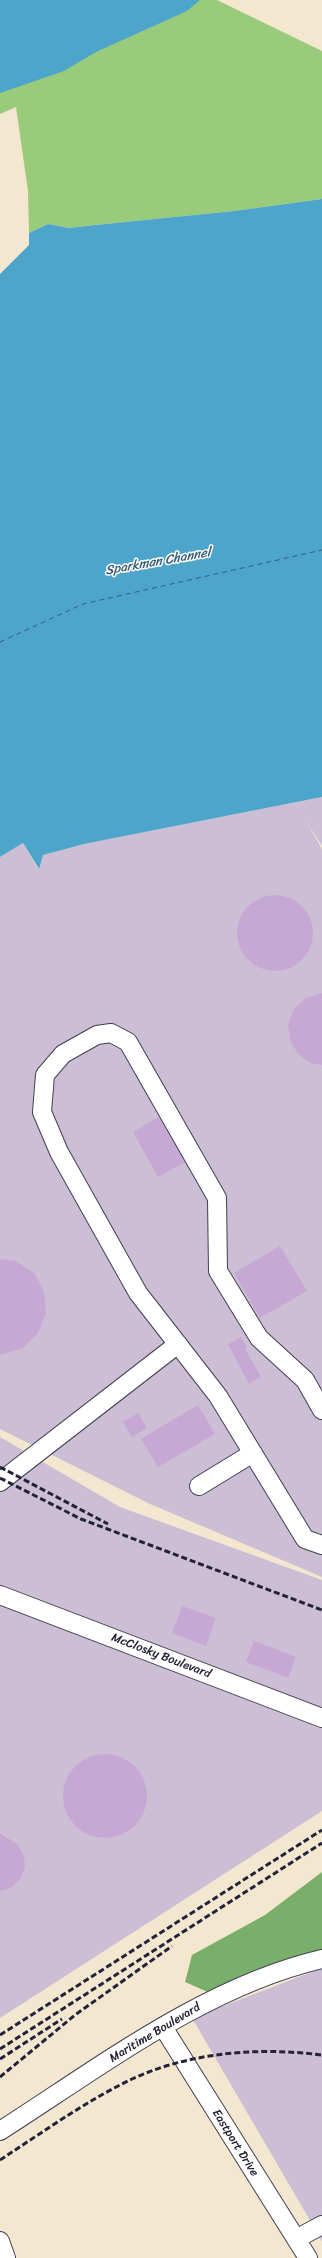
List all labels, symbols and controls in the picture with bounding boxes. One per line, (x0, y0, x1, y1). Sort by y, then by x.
water label: Sparkman Channel (104, 545, 212, 579)
street label: McClosky Boulevard (109, 1630, 213, 1682)
street label: Maritime Boulevard (107, 2000, 203, 2066)
street label: Eastport Drive (209, 2107, 261, 2179)

